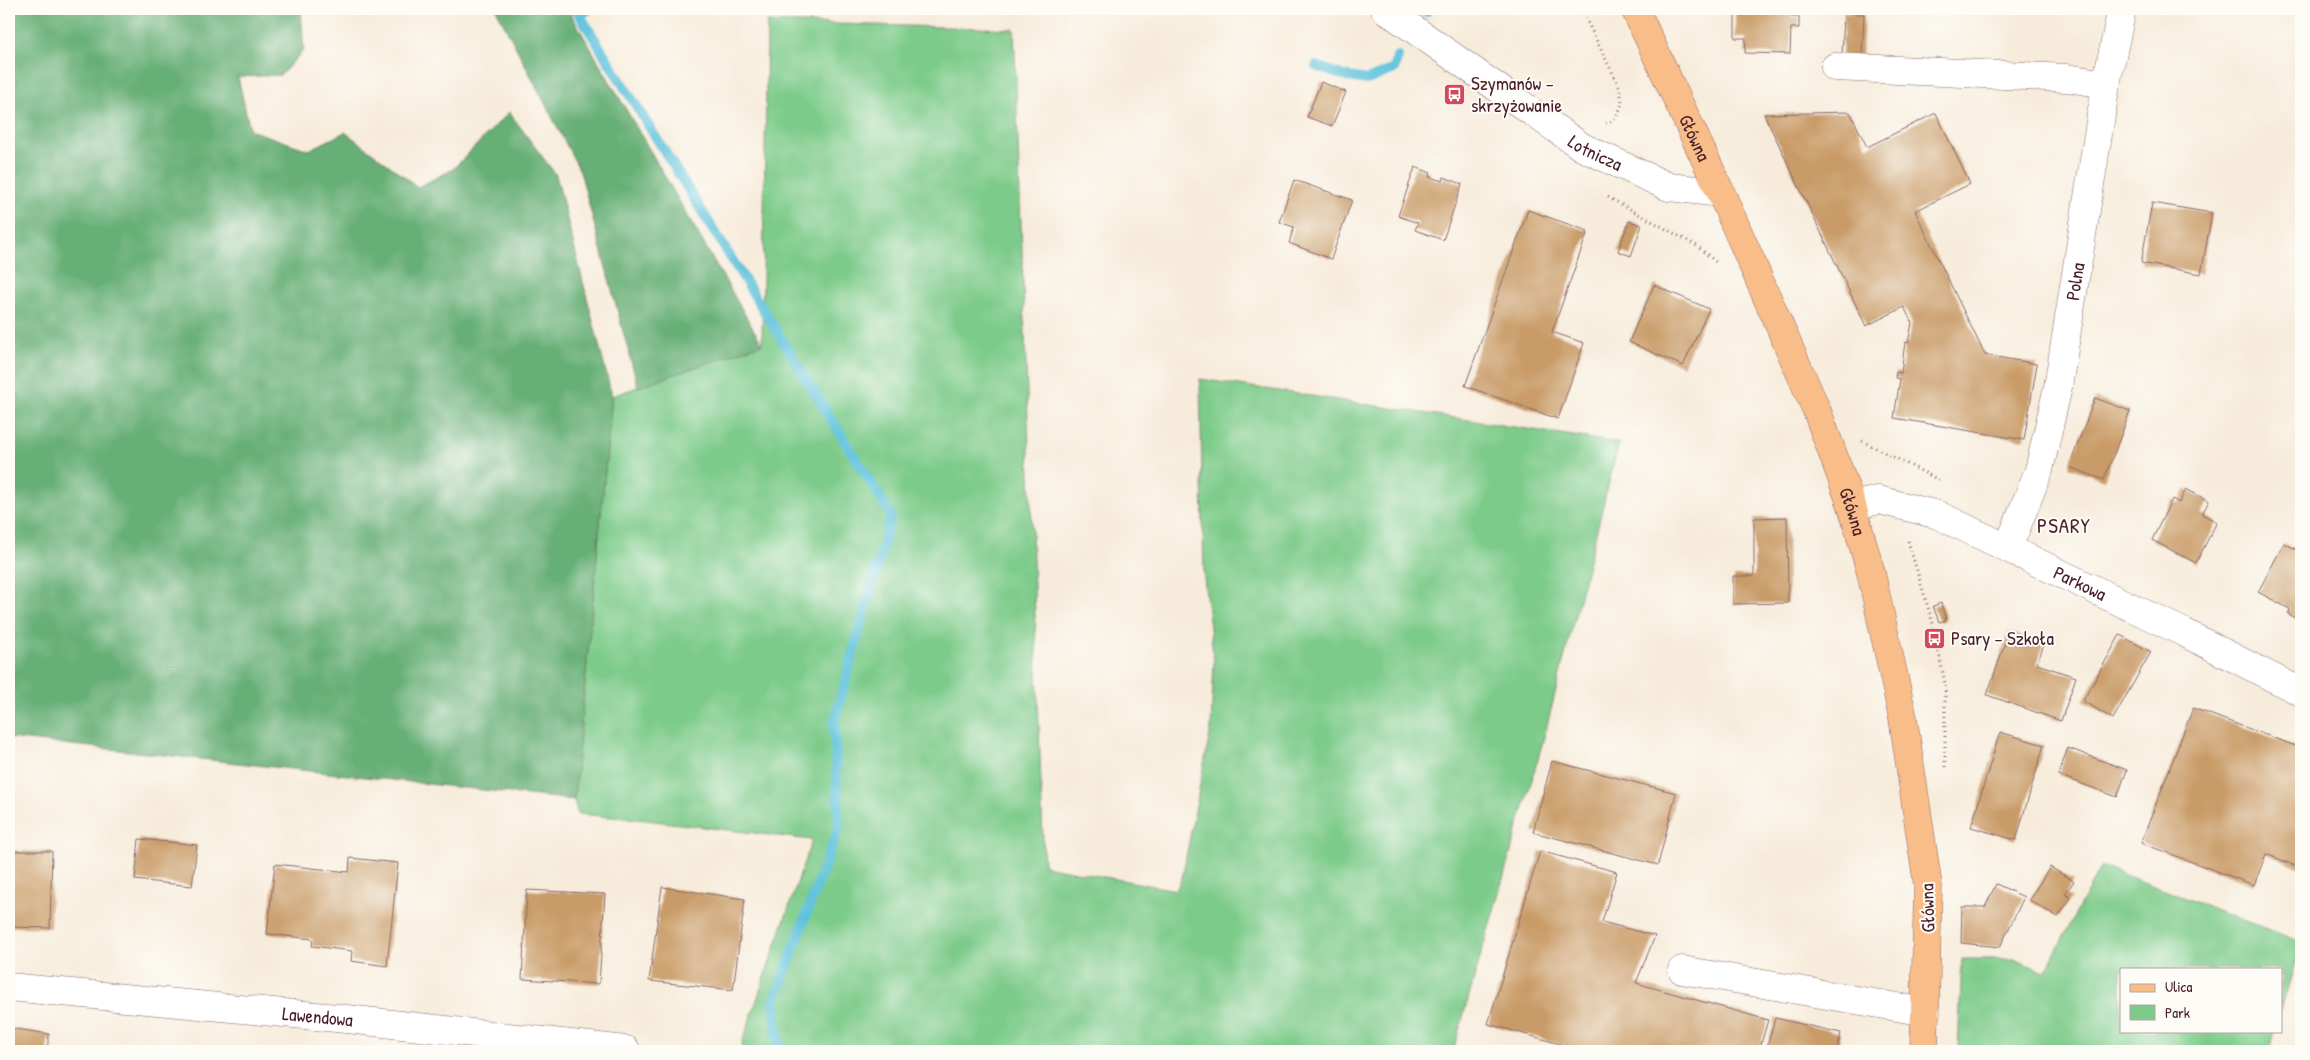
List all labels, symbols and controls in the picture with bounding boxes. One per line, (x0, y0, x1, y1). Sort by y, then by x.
place label: Szymanów – skrzyżowanie (1471, 70, 1563, 118)
bus stop icon: Szymanów – skrzyżowanie (1443, 82, 1467, 106)
street label: Główna (1673, 110, 1717, 166)
street label: Lotnicza (1563, 128, 1627, 177)
street label: Polna (2059, 260, 2091, 302)
street label: Główna (1833, 484, 1873, 539)
district label: PSARY (2037, 511, 2091, 540)
street label: Parkowa (2049, 559, 2111, 607)
place label: Psary – Szkoła (1951, 625, 2055, 651)
bus stop icon: Psary – Szkoła (1923, 626, 1947, 650)
street label: Główna (1913, 883, 1941, 933)
legend (2120, 968, 2282, 1032)
text: Ulica (2165, 976, 2192, 997)
street label: Lawendowa (281, 1000, 355, 1033)
text: Park (2165, 1002, 2190, 1023)

